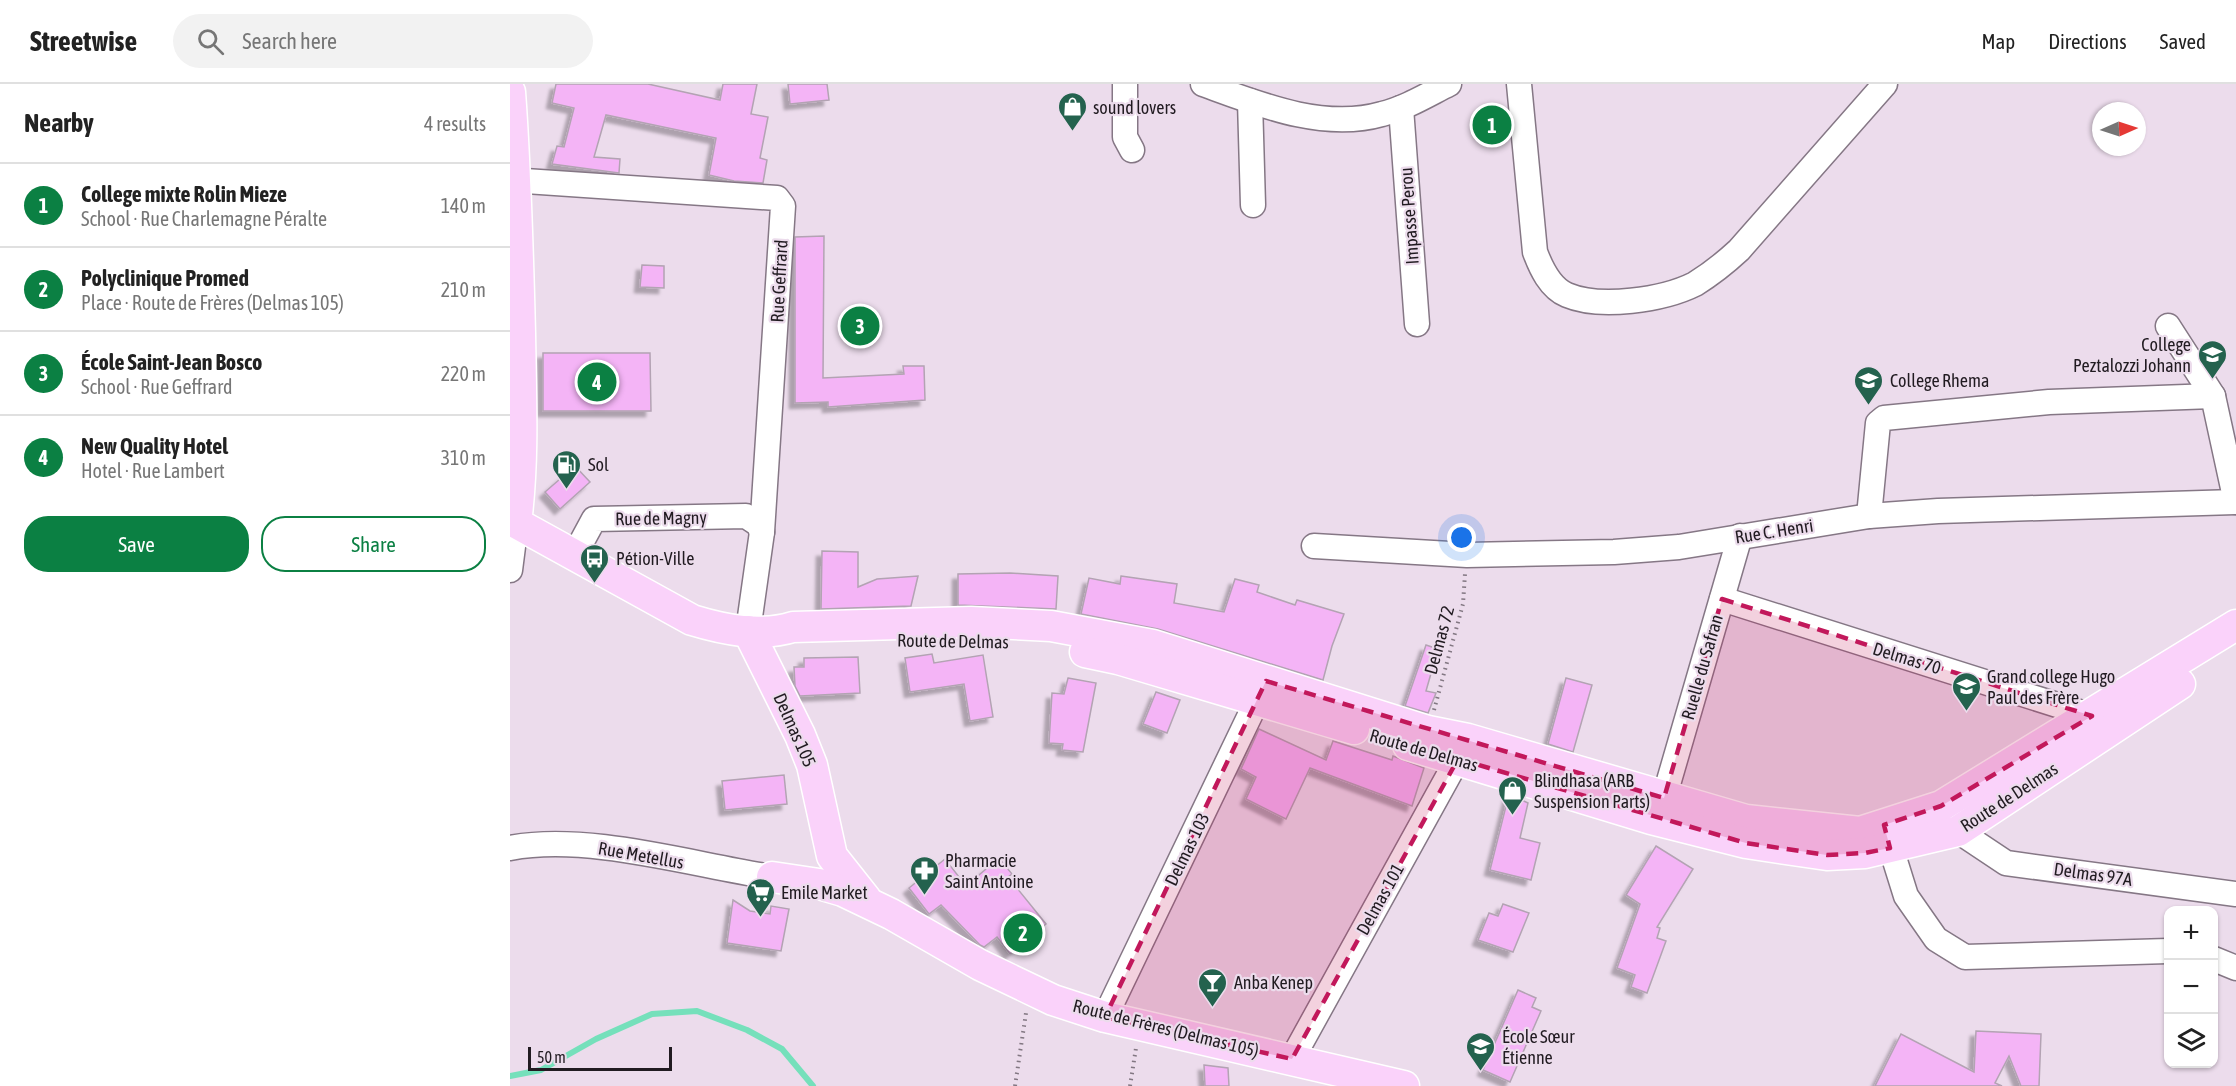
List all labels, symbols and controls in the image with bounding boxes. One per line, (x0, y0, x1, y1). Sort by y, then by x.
search box (173, 14, 593, 68)
text: Streetwise (30, 25, 137, 57)
icon: search (194, 25, 227, 58)
text: Search here (242, 28, 337, 54)
text: Map (1981, 29, 2015, 53)
text: Directions (2048, 29, 2127, 53)
text: Saved (2160, 29, 2206, 53)
shop icon: sound lovers (1056, 91, 1088, 133)
place label: sound lovers (1093, 97, 1176, 118)
pin: 1 (1472, 102, 1512, 147)
north arrow (2092, 102, 2146, 156)
text: Nearby (24, 108, 94, 138)
text: 4 results (424, 112, 486, 135)
street label: Impasse Perou (1395, 167, 1423, 265)
text: College mixte Rolin Mieze (81, 181, 287, 207)
text: 1 (39, 194, 48, 217)
text: 140 m (441, 194, 486, 217)
text: School · Rue Charlemagne Péralte (81, 207, 327, 230)
street label: Rue Geffrard (766, 239, 792, 323)
text: Polyclinique Promed (81, 265, 249, 291)
text: 2 (39, 278, 48, 301)
text: 210 m (441, 278, 486, 301)
text: Place · Route de Frères (Delmas 105) (81, 291, 344, 314)
pin: 3 (840, 304, 880, 348)
place label: College Peztalozzi Johann (2073, 334, 2191, 376)
school or university icon: College Peztalozzi Johann (2196, 338, 2228, 380)
text: École Saint-Jean Bosco (81, 349, 262, 375)
pin: 4 (578, 360, 616, 404)
text: 3 (39, 362, 48, 385)
text: 220 m (441, 362, 486, 385)
school or university icon: College Rhema (1853, 364, 1885, 406)
place label: College Rhema (1890, 370, 1989, 391)
text: School · Rue Geffrard (81, 375, 233, 398)
text: New Quality Hotel (81, 433, 228, 459)
text: 4 (39, 446, 48, 469)
text: 310 m (441, 446, 486, 469)
fuel station icon: Sol (551, 448, 583, 490)
place label: Sol (588, 454, 609, 475)
text: Hotel · Rue Lambert (81, 459, 225, 482)
street label: Rue de Magny (615, 507, 707, 529)
street label: Rue C. Henri (1733, 514, 1815, 548)
button: Save (24, 516, 249, 572)
button: Share (261, 516, 486, 572)
your location (1447, 523, 1476, 552)
bus stop icon: Pétion-Ville (579, 542, 611, 584)
place label: Pétion-Ville (616, 548, 694, 569)
street label: Delmas 72 (1420, 603, 1458, 677)
street label: Ruelle du Safran (1677, 612, 1727, 722)
street label: Route de Delmas (897, 630, 1009, 652)
street label: Delmas 70 (1870, 638, 1944, 678)
place label: Grand college Hugo Paul des Frère (1987, 666, 2115, 708)
school or university icon: Grand college Hugo Paul des Frère (1950, 670, 1982, 712)
street label: Delmas 105 (769, 690, 821, 770)
street label: Route de Delmas (1367, 725, 1481, 775)
street label: Route de Delmas (1956, 758, 2062, 836)
place label: Blindhasa (ARB Suspension Parts) (1534, 770, 1650, 812)
shop icon: Blindhasa (ARB Suspension Parts) (1497, 774, 1529, 816)
street label: Delmas 103 (1160, 809, 1214, 889)
street label: Rue Metellus (597, 837, 685, 873)
place label: Pharmacie Saint Antoine (945, 850, 1034, 892)
pharmacy icon: Pharmacie Saint Antoine (908, 854, 940, 896)
street label: Delmas 97A (2052, 858, 2134, 890)
street label: Delmas 101 (1352, 860, 1408, 938)
supermarket icon: Emile Market (744, 876, 776, 918)
place label: Emile Market (781, 882, 868, 903)
map controls (2164, 906, 2218, 1068)
button: + (2164, 906, 2218, 960)
pin: 2 (1004, 910, 1042, 956)
button: − (2164, 960, 2218, 1014)
bar icon: Anba Kenep (1197, 966, 1229, 1008)
place label: Anba Kenep (1234, 972, 1313, 993)
street label: Route de Frères (Delmas 105) (1071, 995, 1261, 1061)
button: layers (2164, 1014, 2218, 1068)
place label: École Sœur Étienne (1502, 1026, 1575, 1068)
school or university icon: École Sœur Étienne (1465, 1030, 1497, 1072)
scale bar (528, 1044, 672, 1072)
text: 50 m (537, 1048, 566, 1066)

